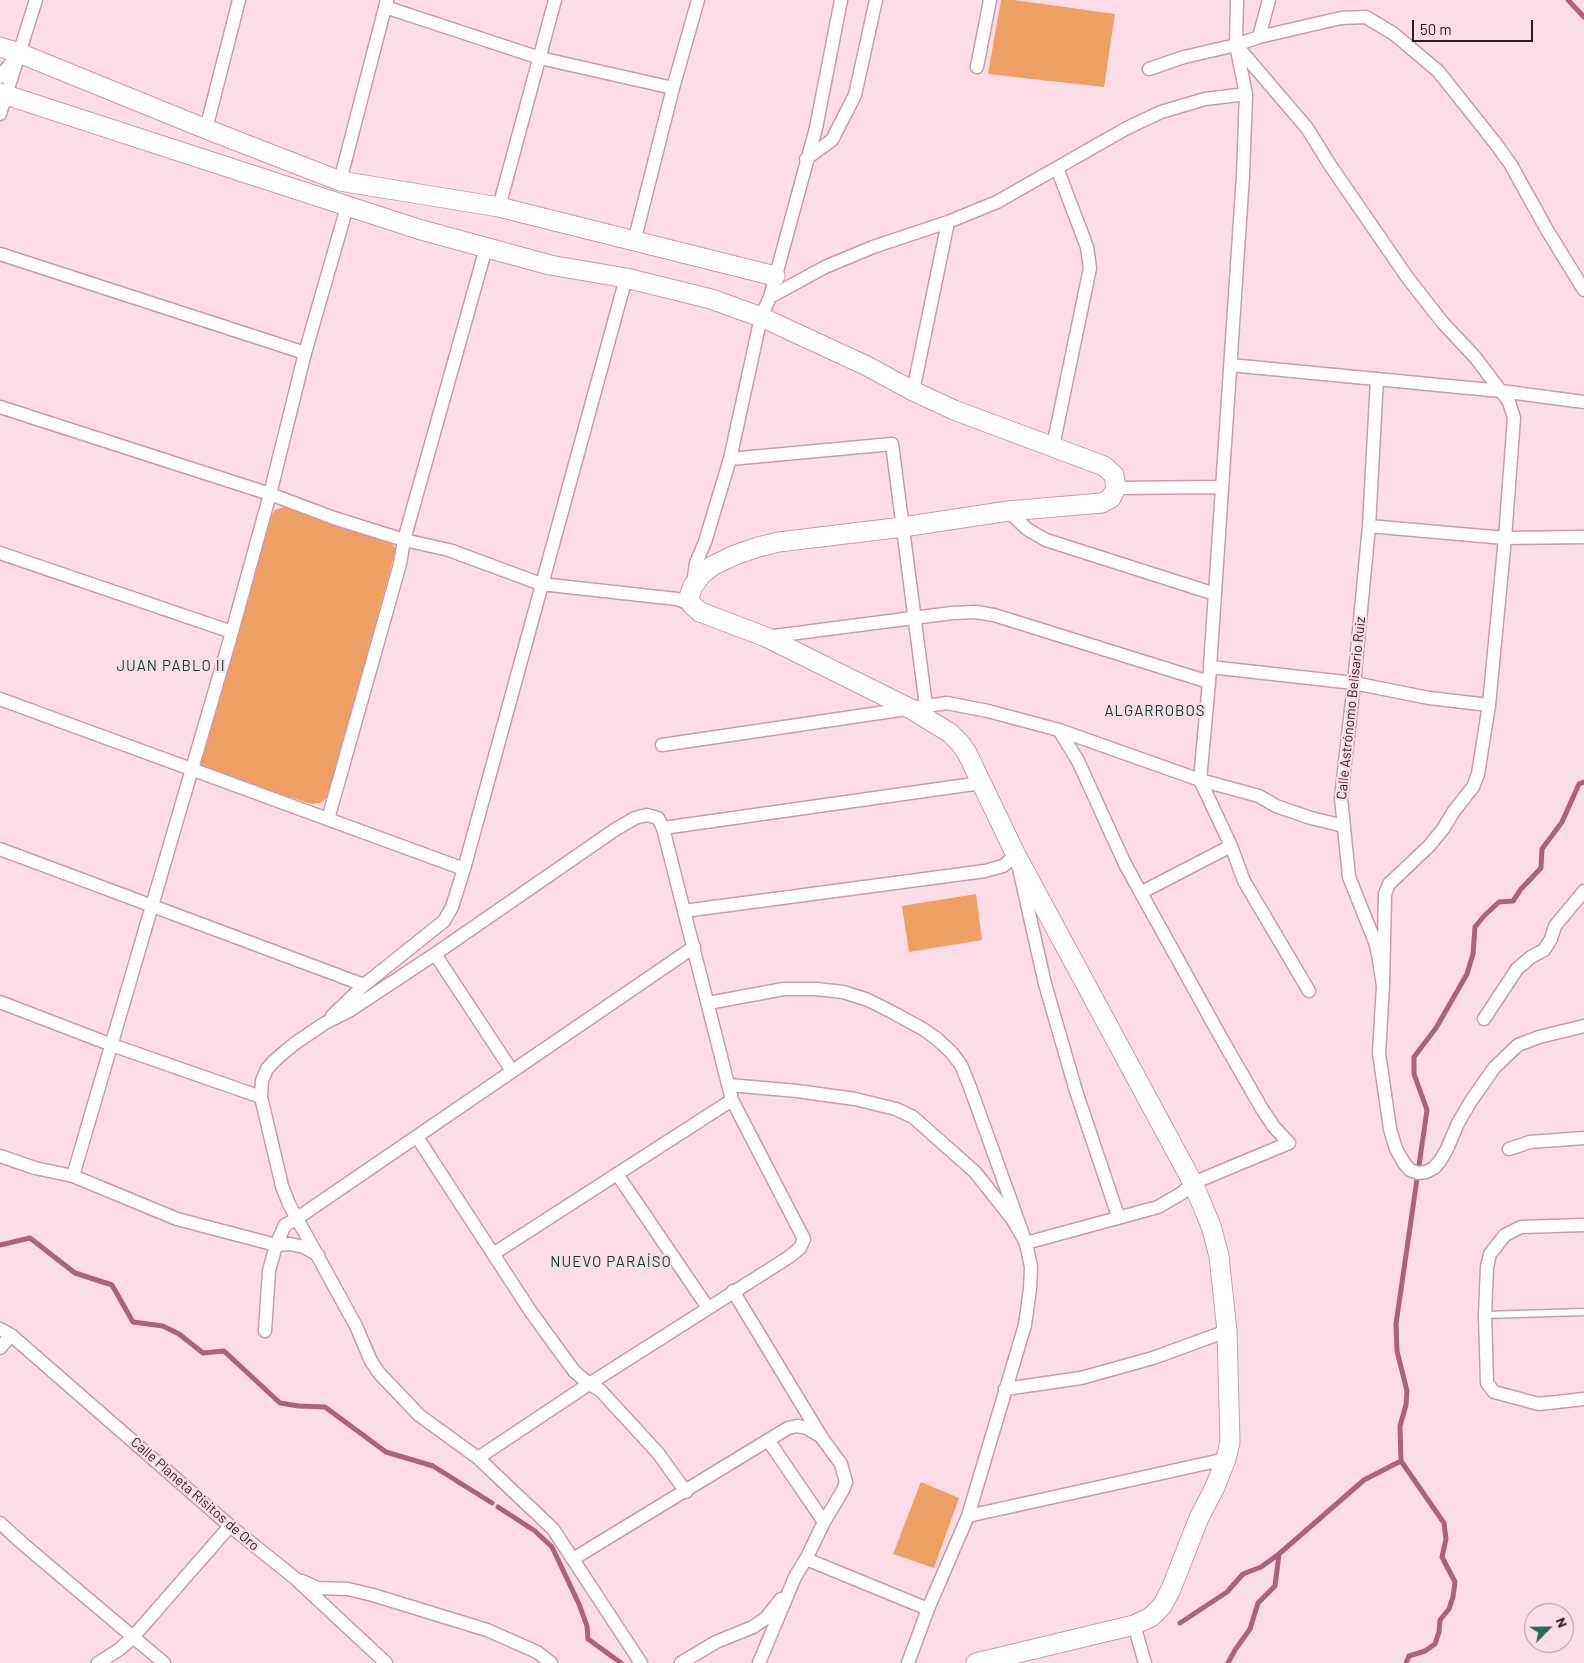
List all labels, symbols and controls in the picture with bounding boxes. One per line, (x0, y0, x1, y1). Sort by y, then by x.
scale bar (1414, 10, 1535, 42)
text: 50 m (1420, 20, 1452, 38)
street label: Calle Astrónomo Belisario Ruiz (1333, 616, 1369, 800)
district label: JUAN PABLO II (115, 657, 227, 675)
district label: ALGARROBOS (1103, 702, 1207, 720)
district label: NUEVO PARAÍSO (549, 1253, 673, 1271)
street label: Calle Planeta Risitos de Oro (127, 1434, 263, 1554)
north arrow (1524, 1603, 1574, 1653)
text: N (1553, 1615, 1572, 1630)

